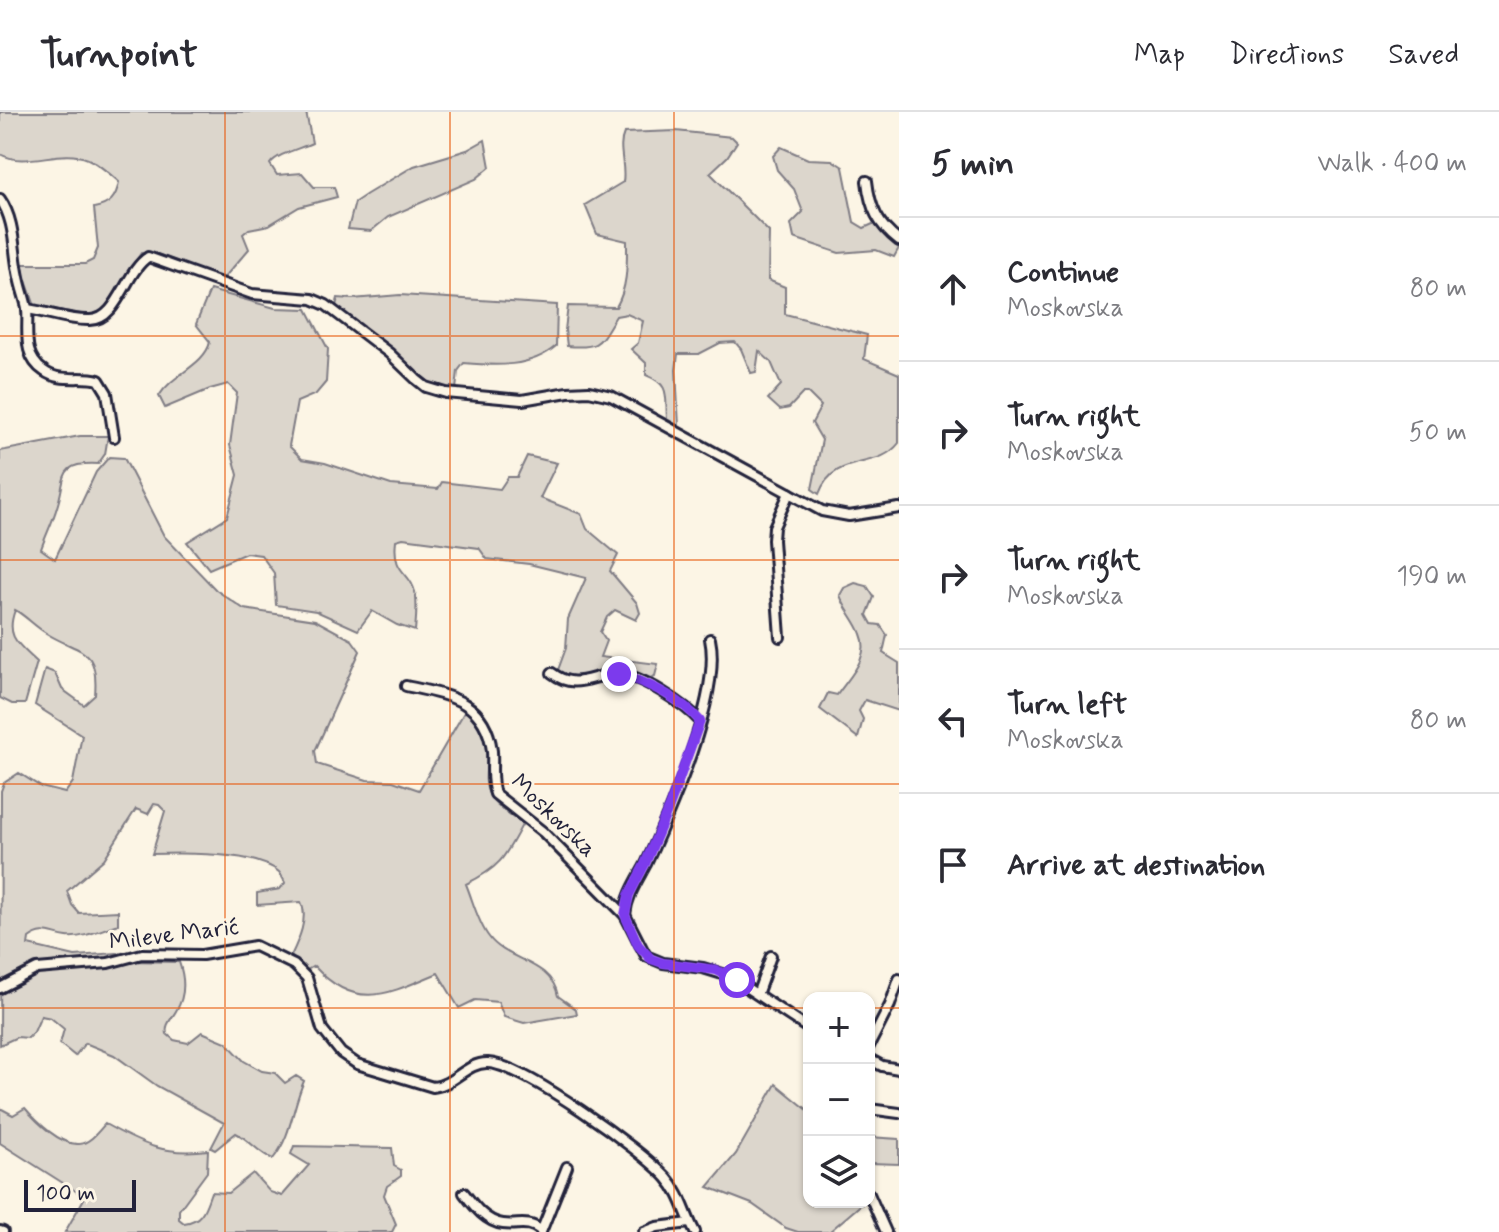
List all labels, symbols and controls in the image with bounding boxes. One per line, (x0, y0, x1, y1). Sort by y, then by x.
text: Turnpoint (40, 31, 198, 80)
text: Map (1134, 37, 1185, 74)
text: Directions (1229, 37, 1344, 74)
text: Saved (1388, 37, 1459, 74)
text: 5 min (931, 142, 1014, 187)
text: Walk · 400 m (1317, 147, 1467, 181)
text: Continue (1007, 253, 1119, 292)
icon: ahead (931, 267, 975, 311)
text: 80 m (1410, 272, 1467, 306)
text: Moskovska (1007, 292, 1124, 326)
text: Turn right (1007, 397, 1140, 436)
icon: right (931, 411, 975, 455)
text: 50 m (1409, 416, 1467, 450)
text: Moskovska (1007, 436, 1124, 470)
text: Turn right (1007, 541, 1140, 580)
icon: right (931, 555, 975, 599)
text: 190 m (1397, 560, 1467, 594)
text: Moskovska (1007, 580, 1124, 614)
route end (601, 656, 637, 692)
text: Turn left (1007, 685, 1127, 724)
icon: left (931, 699, 975, 743)
text: 80 m (1410, 704, 1467, 738)
text: Moskovska (1007, 724, 1124, 758)
street label: Moskovska (503, 767, 603, 865)
icon: arrive (931, 843, 975, 887)
text: Arrive at destination (1007, 846, 1265, 885)
street label: Mileve Marić (107, 912, 241, 958)
route start (719, 962, 755, 998)
map controls (803, 992, 875, 1208)
button: + (803, 992, 875, 1064)
button: − (803, 1064, 875, 1136)
button: layers (803, 1136, 875, 1208)
scale bar (24, 1176, 136, 1212)
text: 100 m (36, 1180, 95, 1208)

